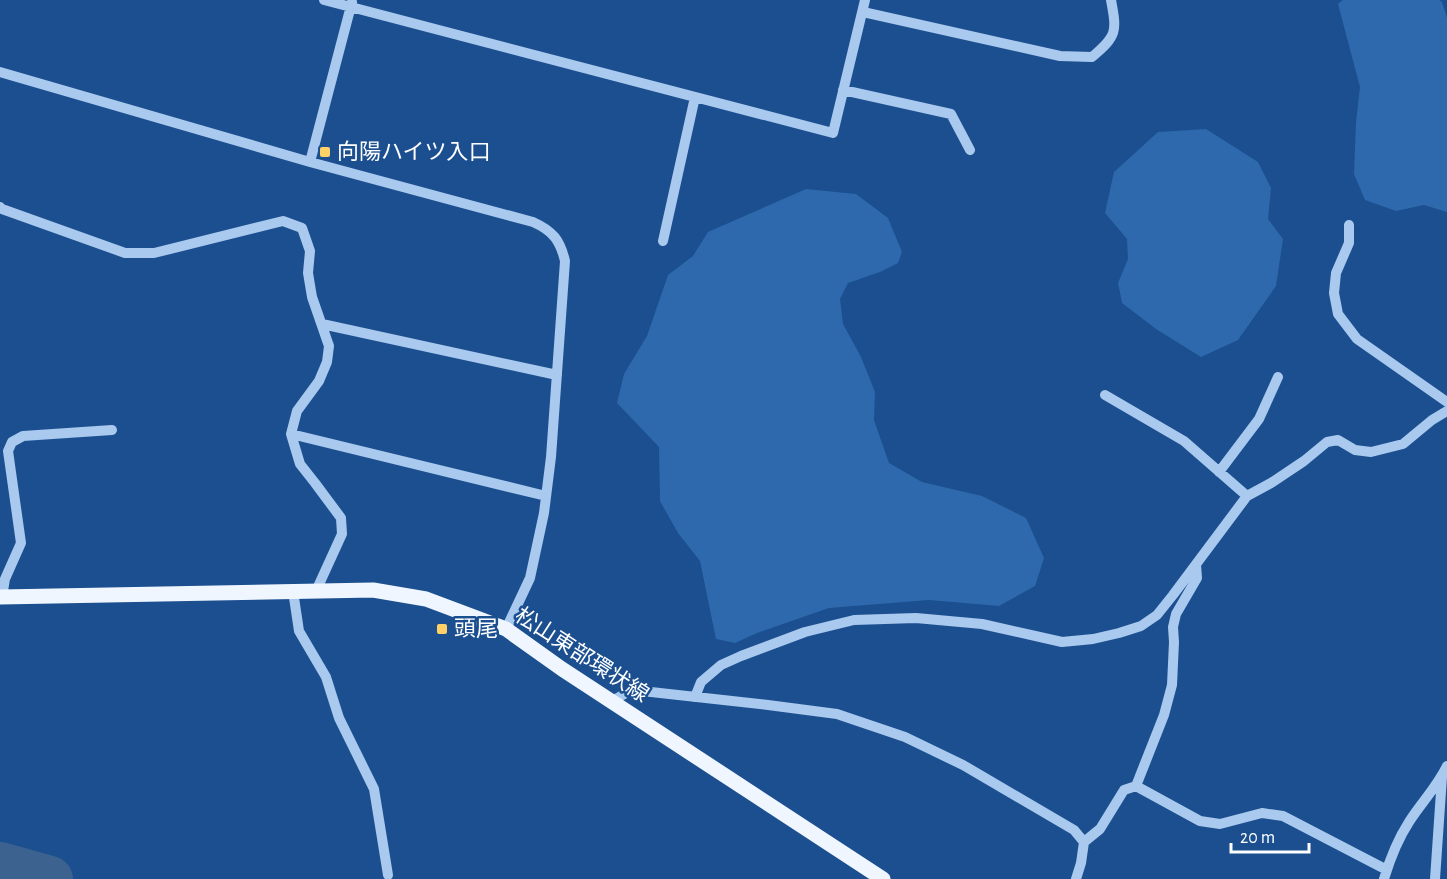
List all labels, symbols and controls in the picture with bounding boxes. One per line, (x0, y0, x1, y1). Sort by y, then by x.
place label: 向陽ハイツ入口 (337, 140, 491, 163)
marker: 向陽ハイツ入口 (318, 145, 332, 159)
street label: 松山東部環状線 (511, 603, 653, 706)
place label: 頭尾 (454, 618, 498, 640)
marker: 頭尾 (435, 622, 449, 636)
scale bar (1231, 816, 1309, 854)
text: 20 m (1240, 829, 1275, 847)

